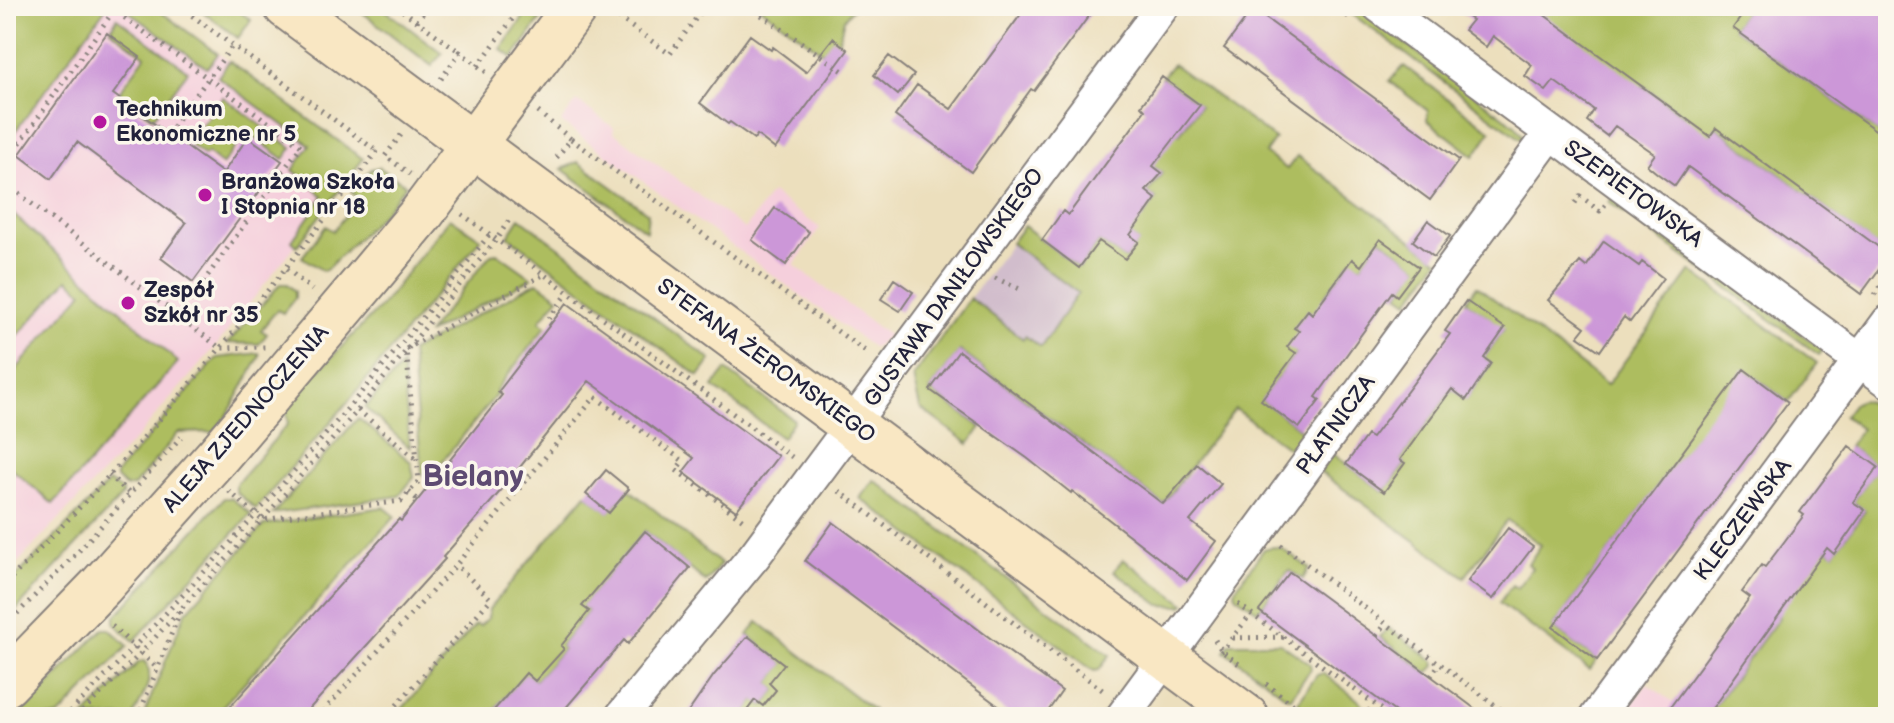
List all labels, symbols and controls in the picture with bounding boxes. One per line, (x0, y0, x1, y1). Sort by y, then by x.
place label: Technikum Ekonomiczne nr 5 (116, 96, 297, 148)
marker: Technikum Ekonomiczne nr 5 (91, 113, 109, 131)
street label: SZEPIETOWSKA (1558, 134, 1708, 254)
street label: GUSTAWA DANIŁOWSKIEGO (858, 163, 1050, 413)
place label: Branżowa Szkoła I Stopnia nr 18 (221, 169, 395, 221)
marker: Branżowa Szkoła I Stopnia nr 18 (196, 186, 214, 204)
street label: STEFANA ŻEROMSKIEGO (652, 273, 880, 449)
place label: Zespół Szkół nr 35 (144, 277, 259, 329)
marker: Zespół Szkół nr 35 (119, 294, 137, 312)
street label: ALEJA ZJEDNOCZENIA (157, 319, 335, 518)
street label: PŁATNICZA (1291, 369, 1382, 480)
street label: KLECZEWSKA (1688, 453, 1798, 586)
district label: Bielany (423, 459, 524, 495)

